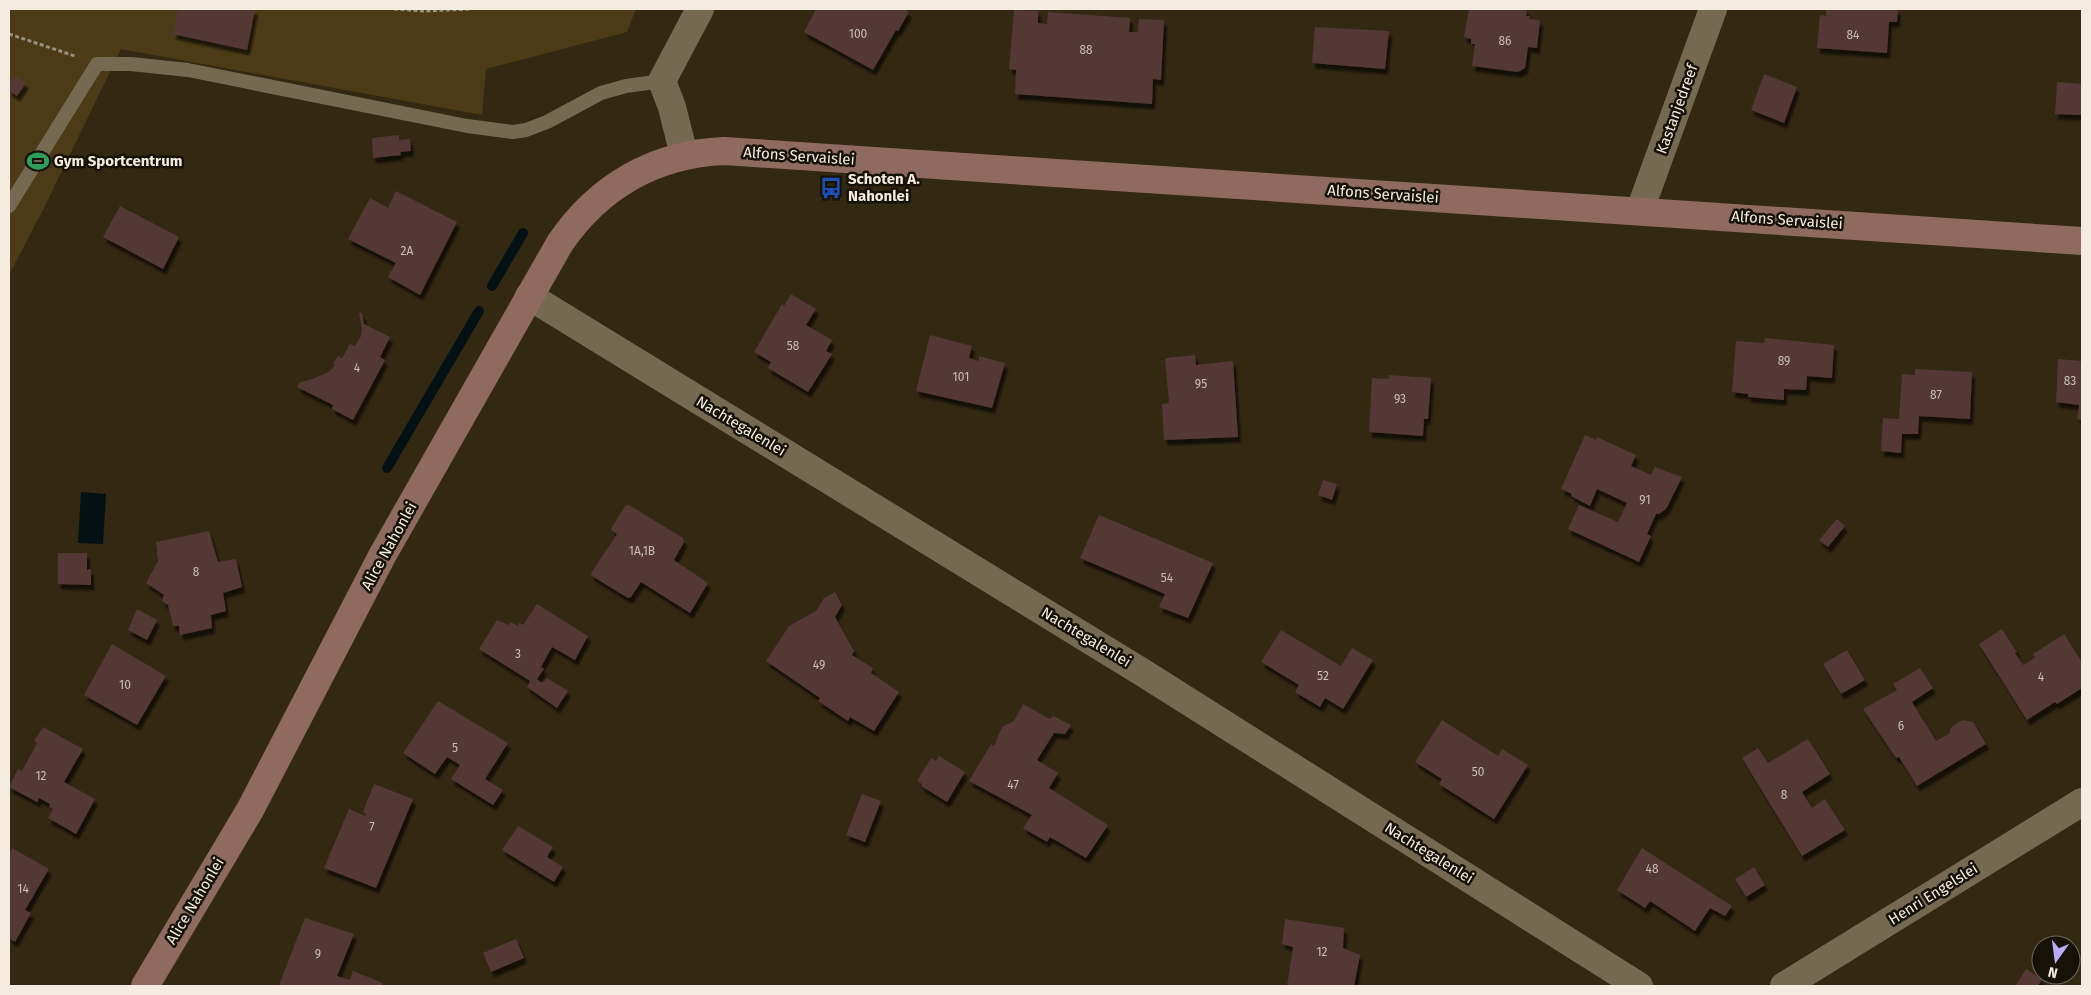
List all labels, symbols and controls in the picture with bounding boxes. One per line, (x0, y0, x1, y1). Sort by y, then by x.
house number: 100 (849, 27, 868, 41)
house number: 84 (1847, 28, 1860, 42)
house number: 86 (1498, 34, 1512, 48)
house number: 88 (1079, 43, 1093, 57)
street label: Kastanjedreef (1652, 61, 1702, 156)
street label: Alfons Servaislei (743, 143, 855, 169)
sports icon: Gym Sportcentrum (25, 148, 51, 174)
place label: Gym Sportcentrum (54, 152, 182, 170)
place label: Schoten A. Nahonlei (848, 170, 920, 205)
bus stop icon: Schoten A. Nahonlei (818, 175, 844, 201)
street label: Alfons Servaislei (1327, 181, 1439, 207)
street label: Alfons Servaislei (1731, 207, 1843, 233)
house number: 2A (401, 244, 414, 258)
house number: 58 (787, 339, 800, 353)
house number: 89 (1778, 354, 1790, 368)
house number: 4 (354, 361, 361, 375)
house number: 101 (953, 370, 969, 384)
house number: 83 (2064, 374, 2076, 388)
house number: 95 (1195, 377, 1207, 391)
house number: 87 (1930, 388, 1942, 402)
street label: Nachtegalenlei (693, 392, 789, 460)
house number: 93 (1394, 392, 1406, 406)
house number: 91 (1639, 493, 1651, 507)
street label: Alice Nahonlei (357, 499, 421, 593)
house number: 1A,1B (629, 544, 655, 558)
house number: 8 (193, 565, 200, 579)
house number: 54 (1161, 571, 1174, 585)
street label: Nachtegalenlei (1038, 603, 1134, 671)
house number: 3 (515, 647, 521, 661)
house number: 49 (813, 658, 825, 672)
house number: 52 (1317, 669, 1329, 683)
house number: 4 (2038, 670, 2045, 684)
house number: 10 (119, 678, 131, 692)
house number: 6 (1898, 719, 1904, 733)
house number: 5 (452, 741, 458, 755)
house number: 50 (1472, 765, 1485, 779)
house number: 12 (35, 769, 47, 783)
house number: 47 (1007, 778, 1019, 792)
house number: 8 (1781, 788, 1788, 802)
street label: Nachtegalenlei (1381, 819, 1477, 887)
house number: 7 (369, 820, 375, 834)
street label: Alice Nahonlei (162, 854, 228, 948)
street label: Henri Engelslei (1885, 859, 1981, 929)
house number: 48 (1646, 862, 1659, 876)
house number: 14 (17, 882, 29, 896)
north arrow (2031, 935, 2081, 985)
house number: 12 (1316, 945, 1328, 959)
house number: 9 (315, 947, 321, 961)
text: N (2046, 963, 2060, 982)

